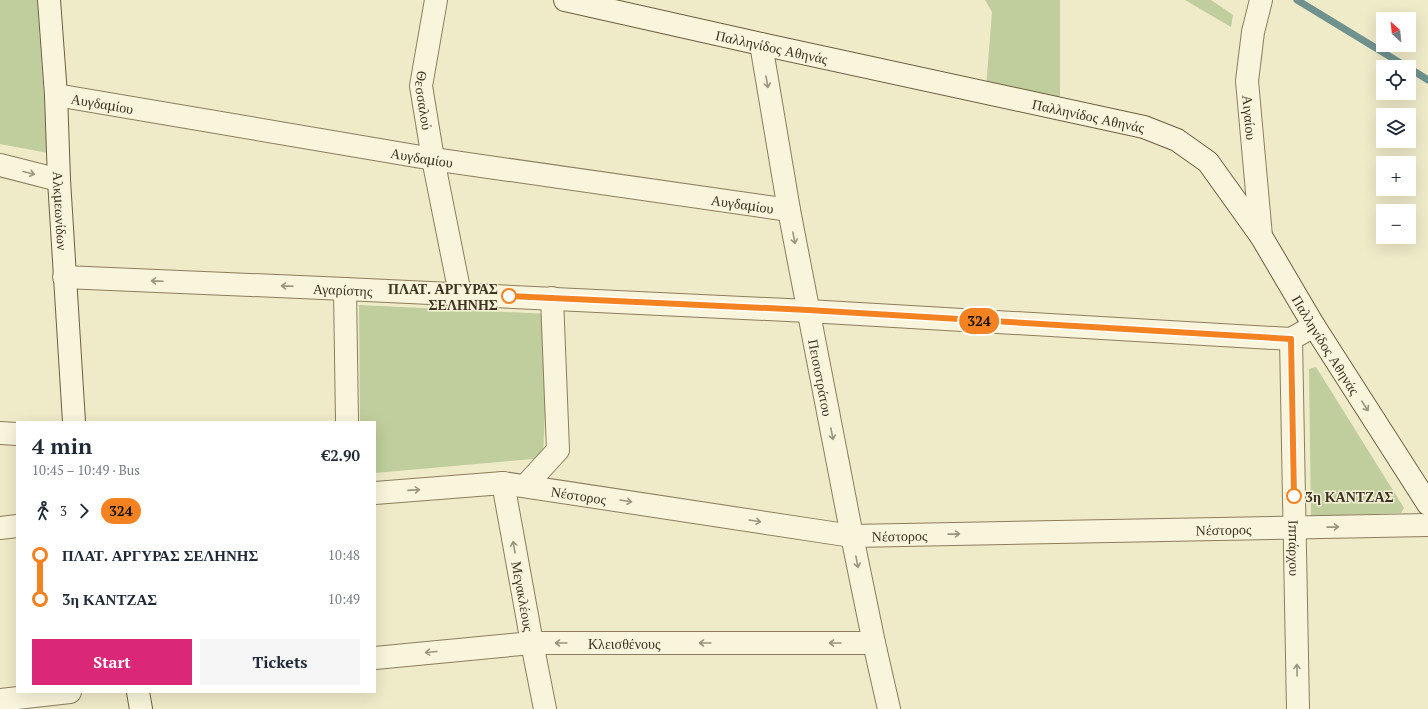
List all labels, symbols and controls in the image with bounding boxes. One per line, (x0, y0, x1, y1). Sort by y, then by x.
north arrow (1376, 12, 1416, 52)
map controls (1376, 12, 1416, 244)
street label: Παλληνίδος Αθηνάς (714, 25, 830, 68)
button: locate (1376, 60, 1416, 100)
street label: Θεσσαλού (411, 70, 438, 131)
one-way arrow (763, 76, 771, 89)
street label: Αυγδαμίου (70, 88, 135, 118)
street label: Παλληνίδος Αθηνάς (1031, 94, 1147, 136)
street label: Αιγαίου (1239, 94, 1262, 141)
button: layers (1376, 108, 1416, 148)
street label: Αυγδαμίου (389, 142, 454, 171)
button: + (1376, 156, 1416, 196)
one-way arrow (23, 169, 36, 177)
street label: Αλκμεωνίδων (49, 171, 73, 251)
street label: Αυγδαμίου (710, 189, 775, 217)
button: − (1376, 204, 1416, 244)
one-way arrow (790, 231, 798, 244)
one-way arrow (151, 277, 164, 285)
street label: Αγαρίστης (313, 278, 373, 300)
place label: ΠΛΑΤ. ΑΡΓΥΡΑΣ ΣΕΛΗΝΗΣ (388, 279, 498, 314)
one-way arrow (281, 283, 294, 290)
marker: ΠΛΑΤ. ΑΡΓΥΡΑΣ ΣΕΛΗΝΗΣ (501, 288, 517, 304)
street label: Παλληνίδος Αθηνάς (1288, 291, 1365, 398)
line badge: 324 (956, 308, 1002, 334)
text: 324 (967, 311, 991, 330)
street label: Πεισιστράτου (805, 337, 838, 418)
one-way arrow (1361, 400, 1369, 411)
one-way arrow (829, 428, 837, 441)
text: 4 min (32, 431, 92, 460)
text: €2.90 (322, 445, 360, 465)
text: 10:45 – 10:49 · Bus (32, 461, 140, 479)
street label: Νέστορος (550, 481, 608, 508)
one-way arrow (407, 486, 420, 493)
place label: 3η ΚΑΝΤΖΑΣ (1305, 487, 1394, 506)
marker: 3η ΚΑΝΤΖΑΣ (1286, 488, 1302, 504)
one-way arrow (619, 497, 632, 505)
icon: walk (32, 500, 54, 522)
icon: forward (73, 500, 95, 522)
text: 324 (109, 501, 133, 520)
text: 3 (60, 502, 67, 520)
one-way arrow (748, 517, 761, 525)
street label: Νέστορος (1195, 519, 1252, 539)
street label: Ιππάρχου (1285, 520, 1305, 576)
one-way arrow (1326, 523, 1339, 531)
street label: Νέστορος (872, 525, 928, 545)
one-way arrow (947, 530, 960, 538)
one-way arrow (510, 541, 518, 554)
text: ΠΛΑΤ. ΑΡΓΥΡΑΣ ΣΕΛΗΝΗΣ (62, 545, 258, 565)
text: 10:48 (328, 546, 360, 564)
one-way arrow (854, 555, 862, 568)
street label: Μεγακλέους (508, 559, 539, 633)
text: 3η ΚΑΝΤΖΑΣ (62, 589, 157, 609)
text: 10:49 (328, 590, 360, 608)
street label: Κλεισθένους (588, 634, 661, 653)
button: Start (32, 639, 192, 685)
button: Tickets (200, 639, 360, 685)
one-way arrow (555, 639, 568, 647)
one-way arrow (699, 639, 712, 647)
one-way arrow (829, 639, 842, 647)
one-way arrow (425, 649, 438, 656)
one-way arrow (1293, 664, 1301, 677)

